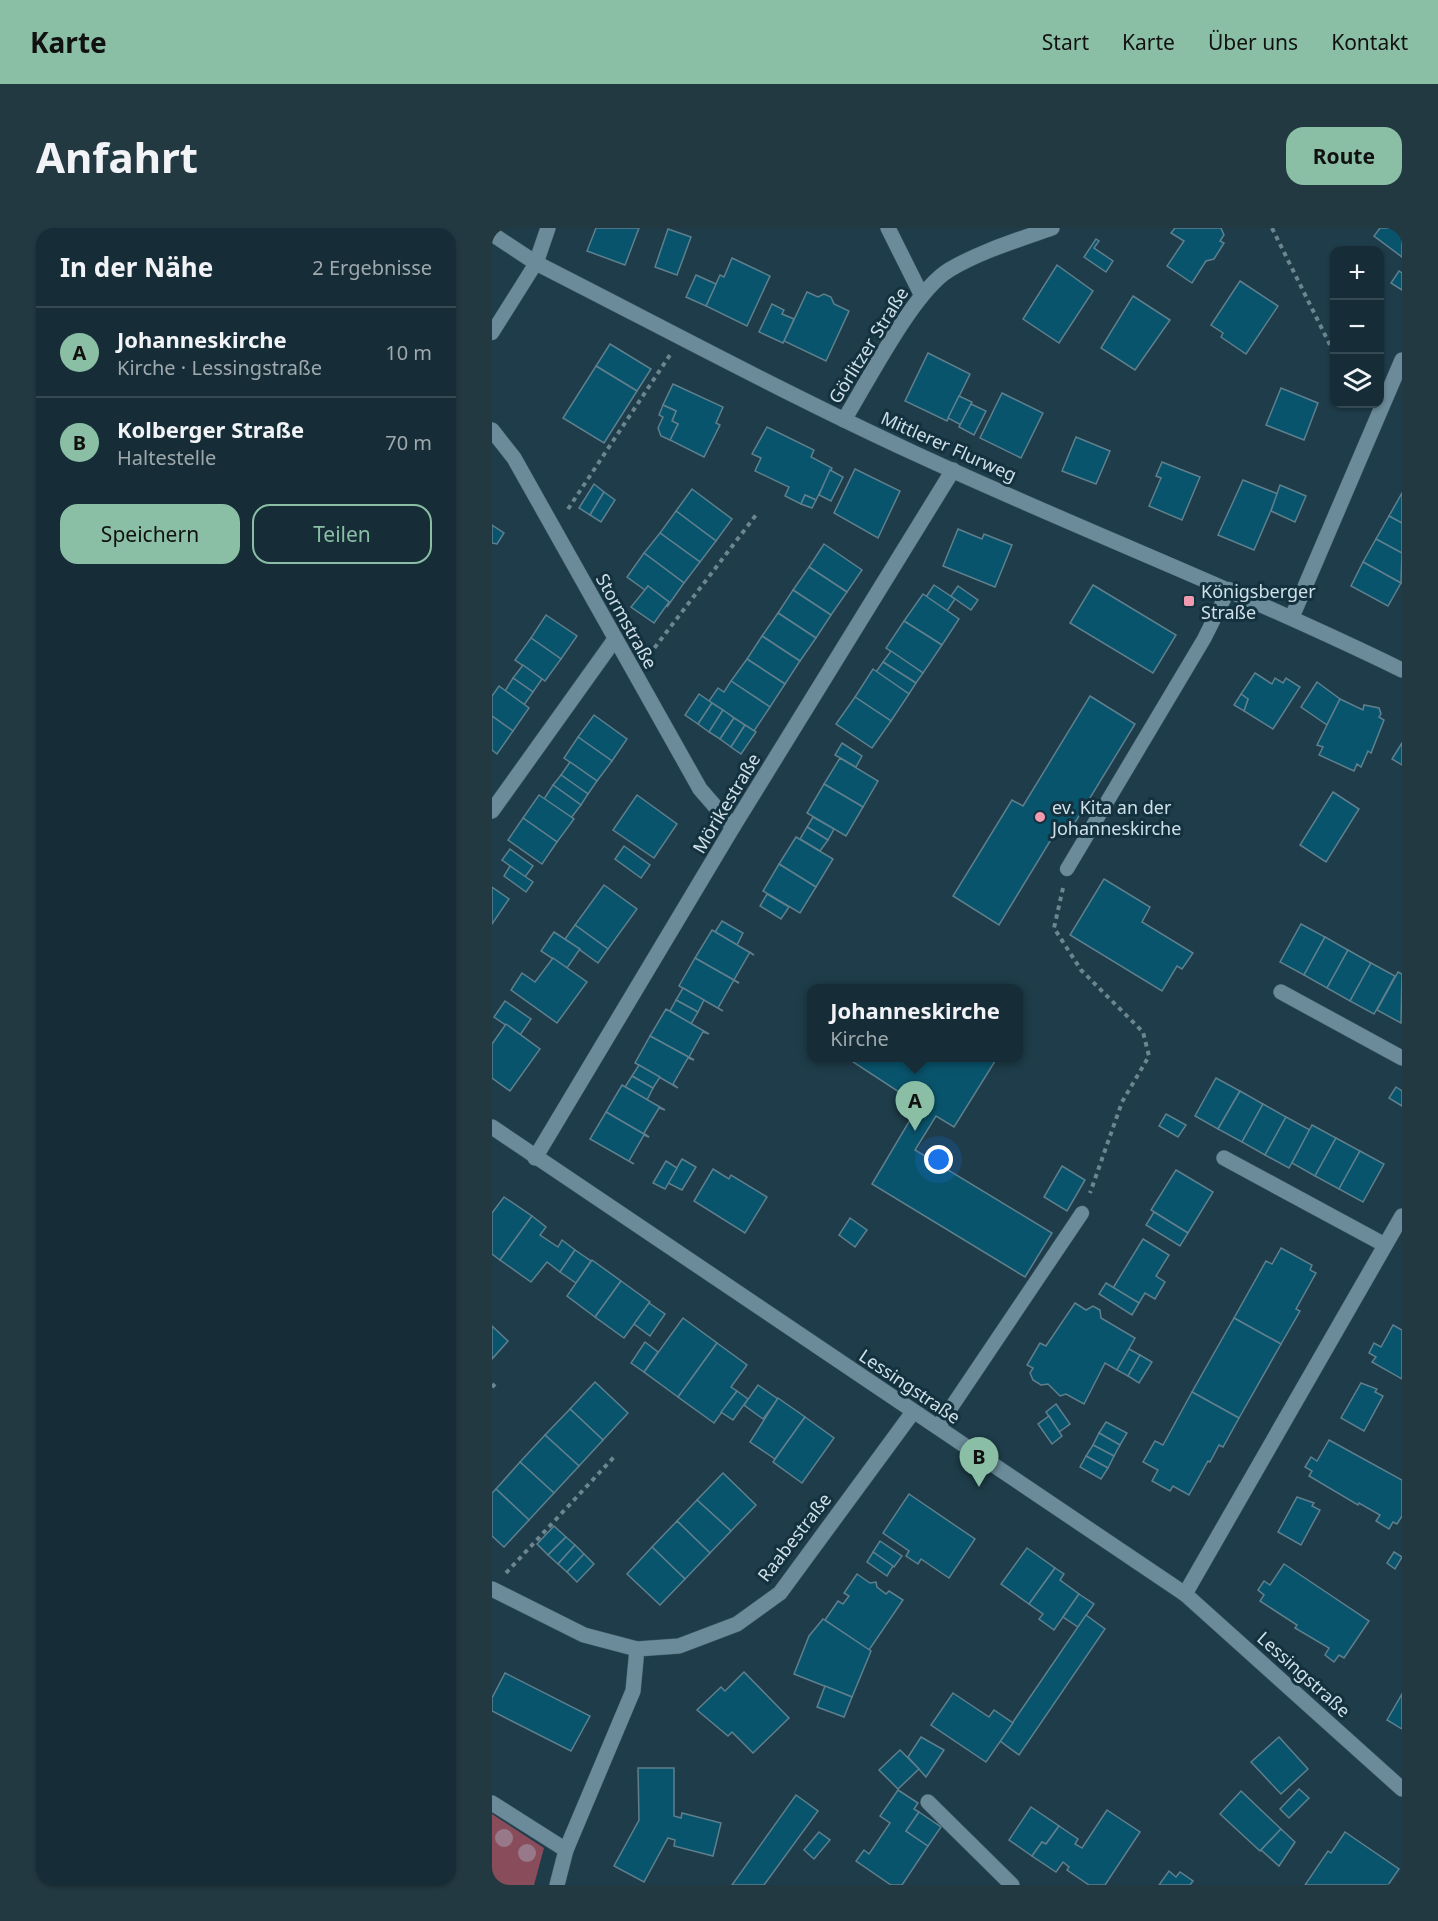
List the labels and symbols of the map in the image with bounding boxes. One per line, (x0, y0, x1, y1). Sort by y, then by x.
street label: Görlitzer Straße (823, 282, 913, 408)
street label: Mittlerer Flurweg (877, 405, 1021, 487)
street label: Stormstraße (591, 569, 663, 673)
place label: Königsberger Straße (1201, 579, 1316, 624)
marker: Königsberger Straße (1182, 594, 1196, 608)
street label: Mörikestraße (687, 748, 765, 858)
place label: ev. Kita an der Johanneskirche (1050, 795, 1181, 840)
marker: ev. Kita an der Johanneskirche (1033, 810, 1047, 824)
pin: A (896, 1082, 934, 1131)
your location (924, 1145, 953, 1174)
street label: Lessingstraße (855, 1343, 965, 1429)
pin: B (960, 1438, 998, 1487)
street label: Raabestraße (752, 1488, 836, 1586)
street label: Lessingstraße (1252, 1626, 1356, 1722)

